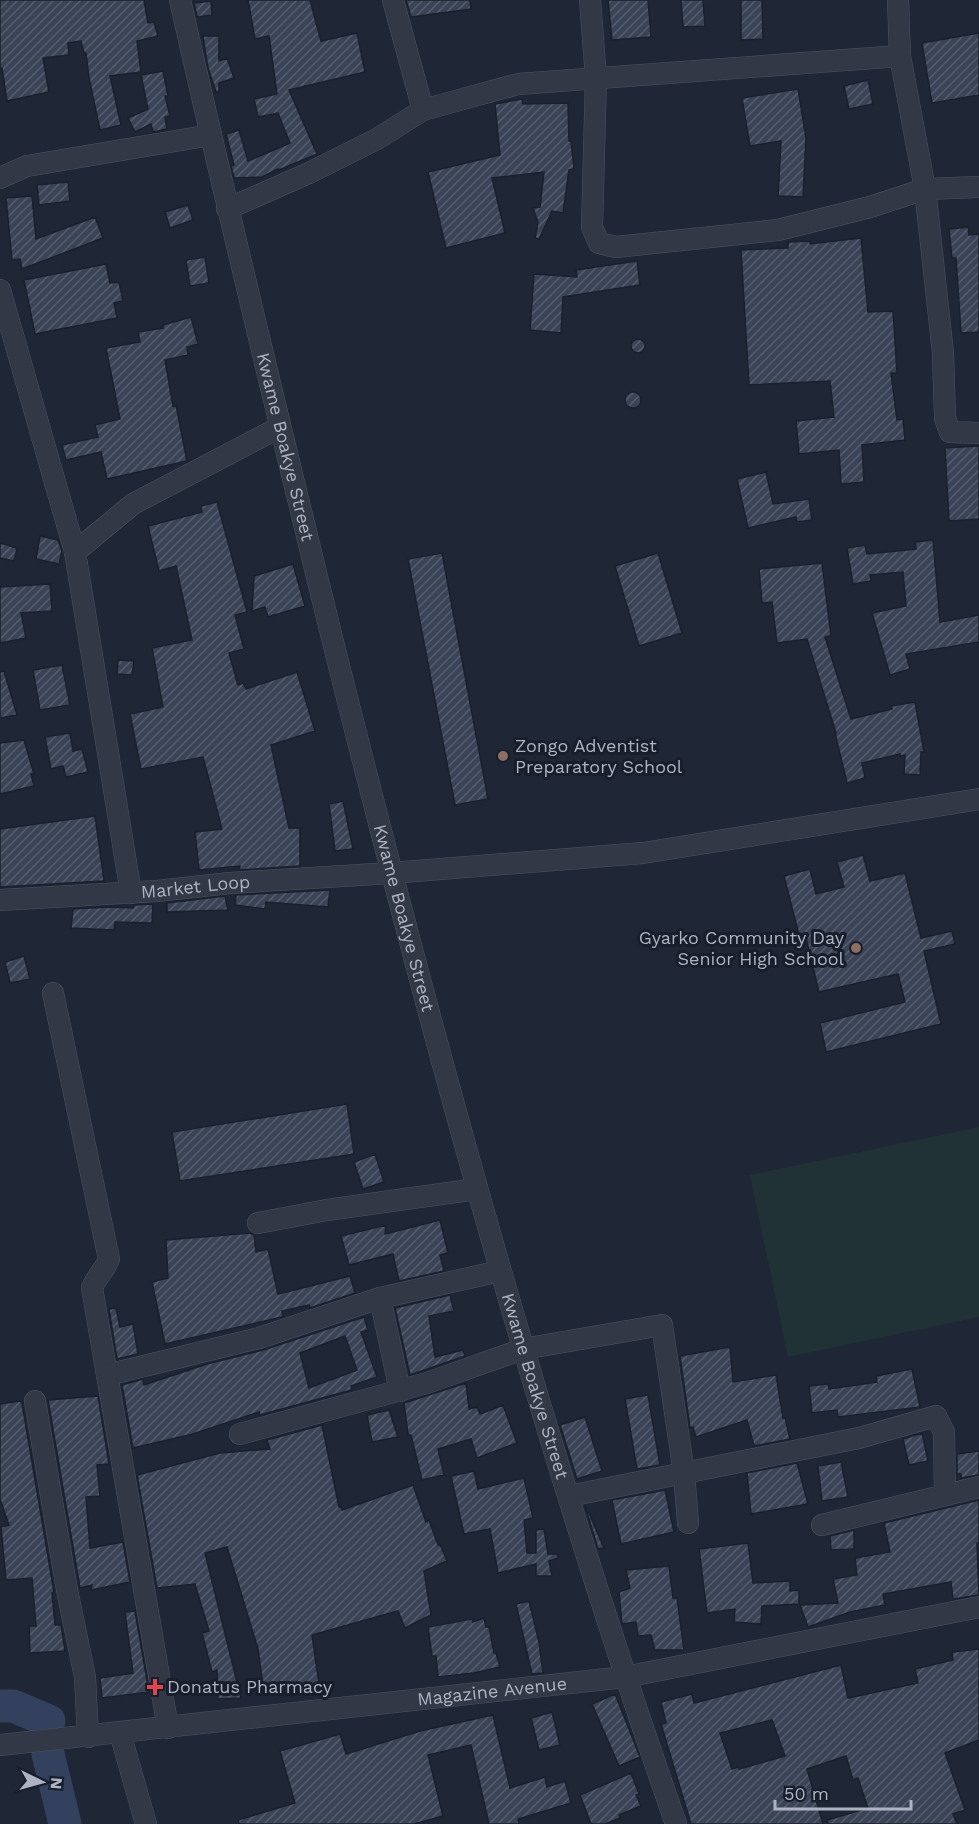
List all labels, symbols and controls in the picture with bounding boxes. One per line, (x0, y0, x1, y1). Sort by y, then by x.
street label: Kwame Boakye Street (253, 350, 319, 543)
place label: Zongo Adventist Preparatory School (515, 735, 683, 777)
marker: Zongo Adventist Preparatory School (496, 749, 510, 763)
street label: Kwame Boakye Street (370, 822, 439, 1014)
street label: Market Loop (140, 871, 251, 902)
place label: Gyarko Community Day Senior High School (639, 927, 845, 969)
marker: Gyarko Community Day Senior High School (849, 941, 863, 955)
street label: Kwame Boakye Street (498, 1291, 573, 1482)
street label: Magazine Avenue (416, 1672, 568, 1710)
place label: Donatus Pharmacy (167, 1676, 333, 1697)
marker: Donatus Pharmacy (148, 1680, 162, 1694)
north arrow (12, 1752, 72, 1812)
scale bar (775, 1773, 912, 1811)
text: N (46, 1777, 66, 1790)
text: 50 m (784, 1783, 829, 1804)

